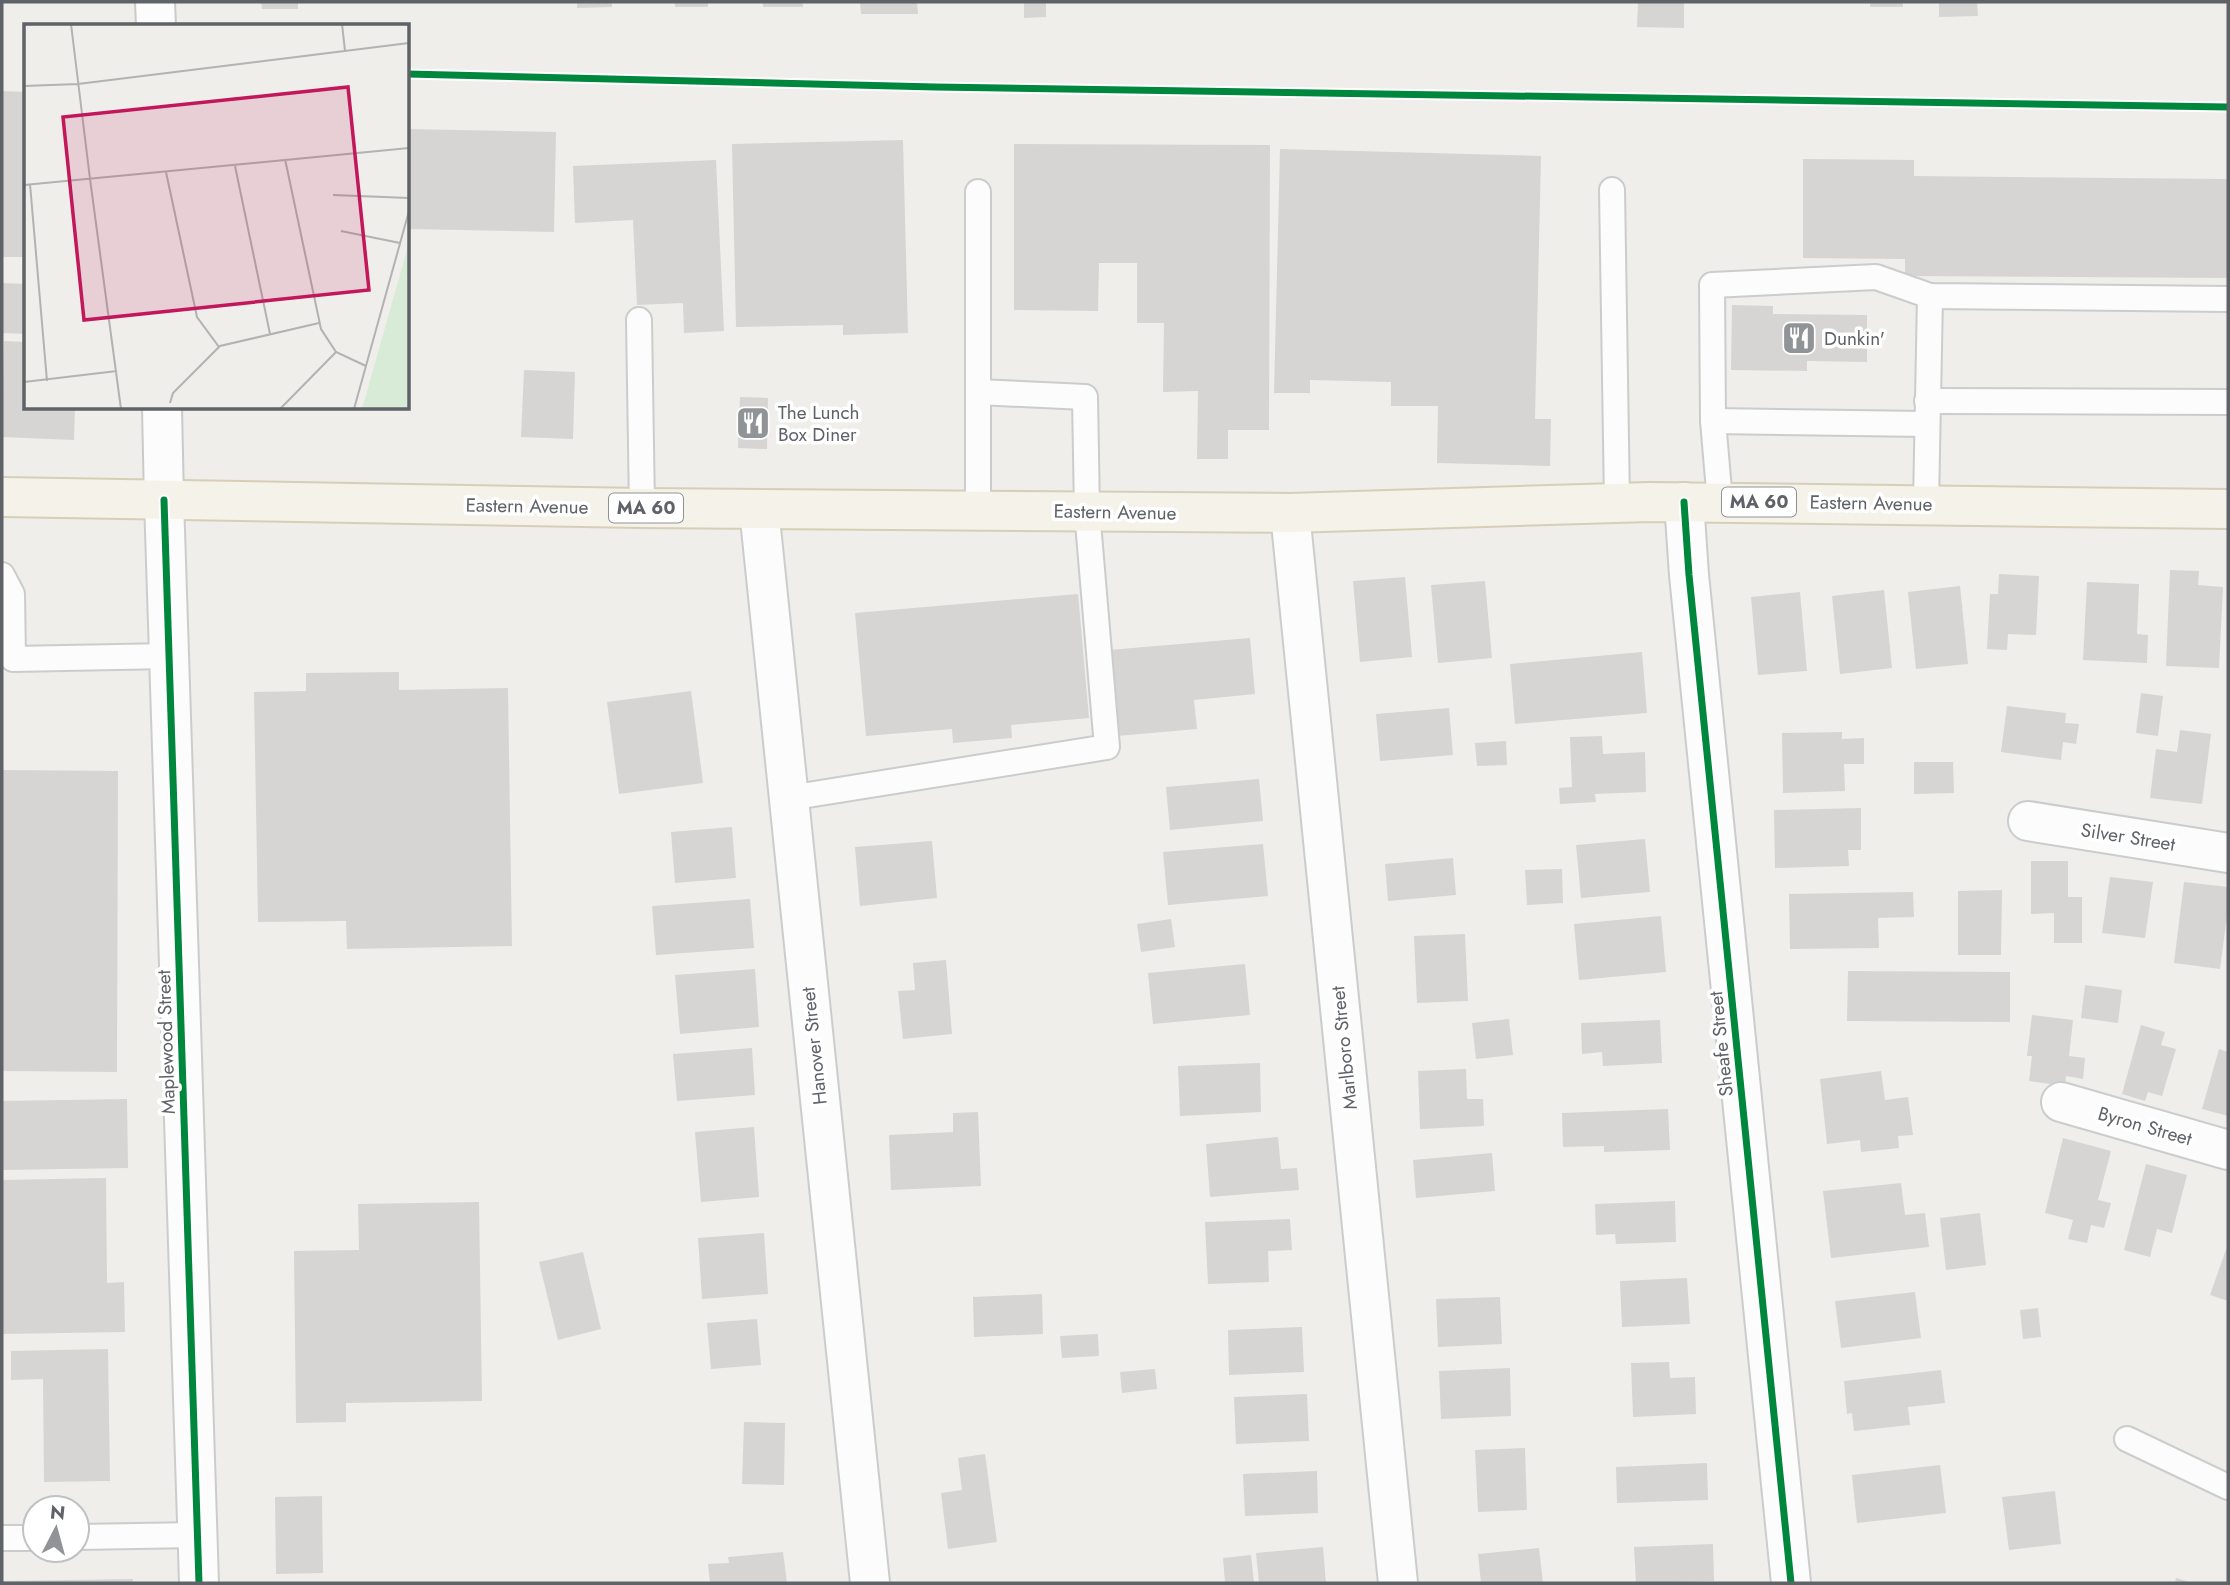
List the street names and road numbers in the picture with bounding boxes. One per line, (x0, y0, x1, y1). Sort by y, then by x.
road number: MA 60 (1722, 488, 1796, 516)
street label: Eastern Avenue (1809, 488, 1933, 518)
street label: Eastern Avenue (465, 491, 589, 521)
road number: MA 60 (609, 494, 683, 522)
street label: Eastern Avenue (1053, 497, 1177, 527)
street label: Silver Street (2079, 816, 2178, 858)
street label: Maplewood Street (150, 969, 182, 1115)
street label: Marlboro Street (1324, 984, 1364, 1111)
street label: Hanover Street (794, 985, 834, 1106)
street label: Sheafe Street (1702, 990, 1740, 1098)
street label: Byron Street (2095, 1100, 2196, 1152)

